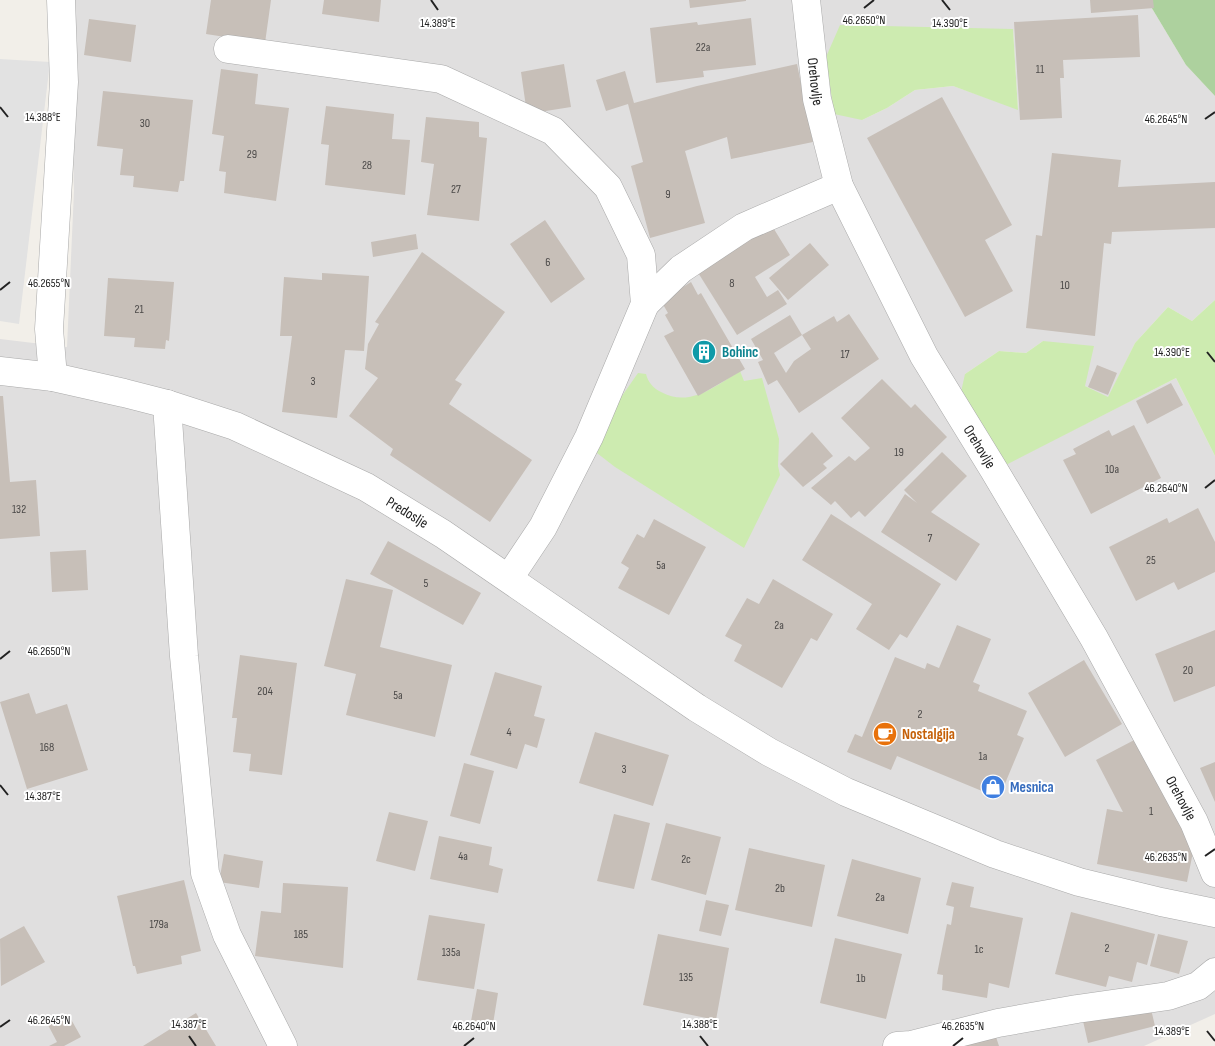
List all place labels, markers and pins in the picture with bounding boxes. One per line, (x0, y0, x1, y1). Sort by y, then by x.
building icon: Bohinc (691, 339, 717, 365)
place label: Bohinc (722, 343, 758, 362)
cafe icon: Nostalgija (872, 721, 898, 747)
place label: Nostalgija (902, 725, 955, 744)
shop icon: Mesnica (980, 774, 1006, 800)
place label: Mesnica (1010, 778, 1054, 797)

